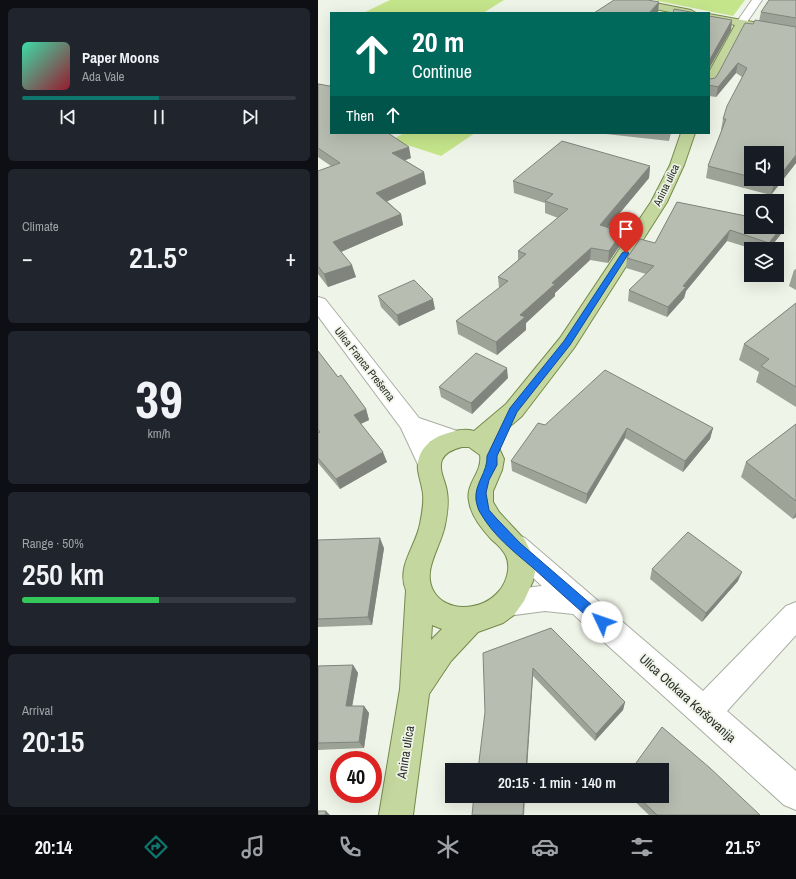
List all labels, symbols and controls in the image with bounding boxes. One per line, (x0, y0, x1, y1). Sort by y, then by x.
text: 20 m (412, 23, 464, 61)
icon: ahead (346, 28, 398, 80)
text: Paper Moons (82, 47, 159, 68)
text: Continue (412, 59, 472, 84)
text: Ada Vale (82, 68, 124, 85)
icon: ahead (382, 104, 404, 126)
text: Then (346, 105, 374, 126)
icon: previous (57, 106, 79, 128)
icon: pause (148, 106, 170, 128)
icon: next (239, 106, 261, 128)
map controls (744, 146, 784, 282)
button: sound (744, 146, 784, 186)
street label: Anina ulica (649, 162, 682, 209)
button: search (744, 194, 784, 234)
pin (609, 212, 643, 253)
text: Climate (22, 218, 59, 235)
icon: arrive (615, 218, 637, 240)
text: 21.5° (129, 237, 189, 277)
button: layers (744, 242, 784, 282)
text: − (22, 243, 33, 273)
text: + (285, 243, 296, 273)
street label: Ulica Franca Prešerna (332, 324, 398, 404)
text: 39 (135, 364, 183, 434)
text: km/h (147, 425, 171, 442)
text: Range · 50% (22, 535, 84, 552)
text: 250 km (22, 554, 104, 594)
position arrow (581, 601, 623, 643)
street label: Ulica Otokara Keršovanija (636, 650, 740, 746)
text: Arrival (22, 702, 53, 719)
text: 20:15 (22, 721, 84, 761)
street label: Anina ulica (393, 724, 418, 781)
speed limit sign: 40 (330, 751, 382, 803)
text: 20:15 · 1 min · 140 m (498, 772, 616, 793)
icon: directions (142, 833, 170, 861)
icon: music (239, 833, 267, 861)
icon: phone (336, 833, 364, 861)
icon: climate (434, 833, 462, 861)
icon: car (531, 833, 559, 861)
icon: filters (628, 833, 656, 861)
text: 20:14 (35, 835, 72, 860)
text: 21.5° (725, 835, 761, 860)

